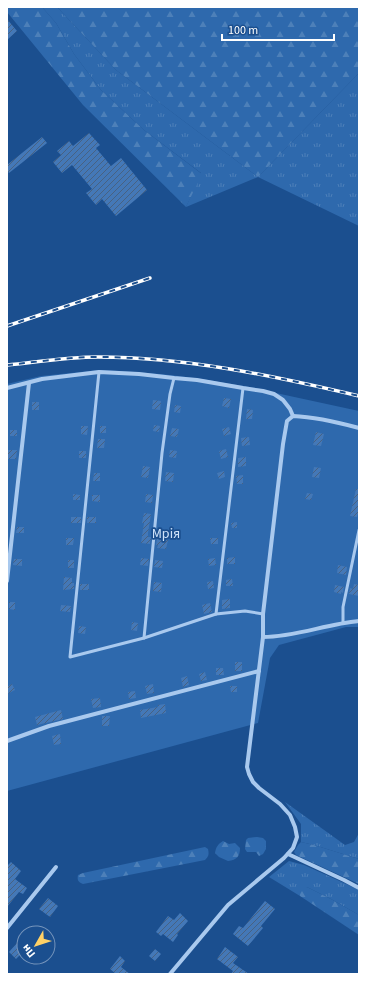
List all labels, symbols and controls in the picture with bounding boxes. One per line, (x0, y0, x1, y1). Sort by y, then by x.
scale bar (222, 16, 334, 42)
text: 100 m (228, 22, 258, 39)
park label: Мрія (152, 524, 180, 544)
north arrow (16, 925, 56, 965)
text: Пн (18, 941, 39, 961)

